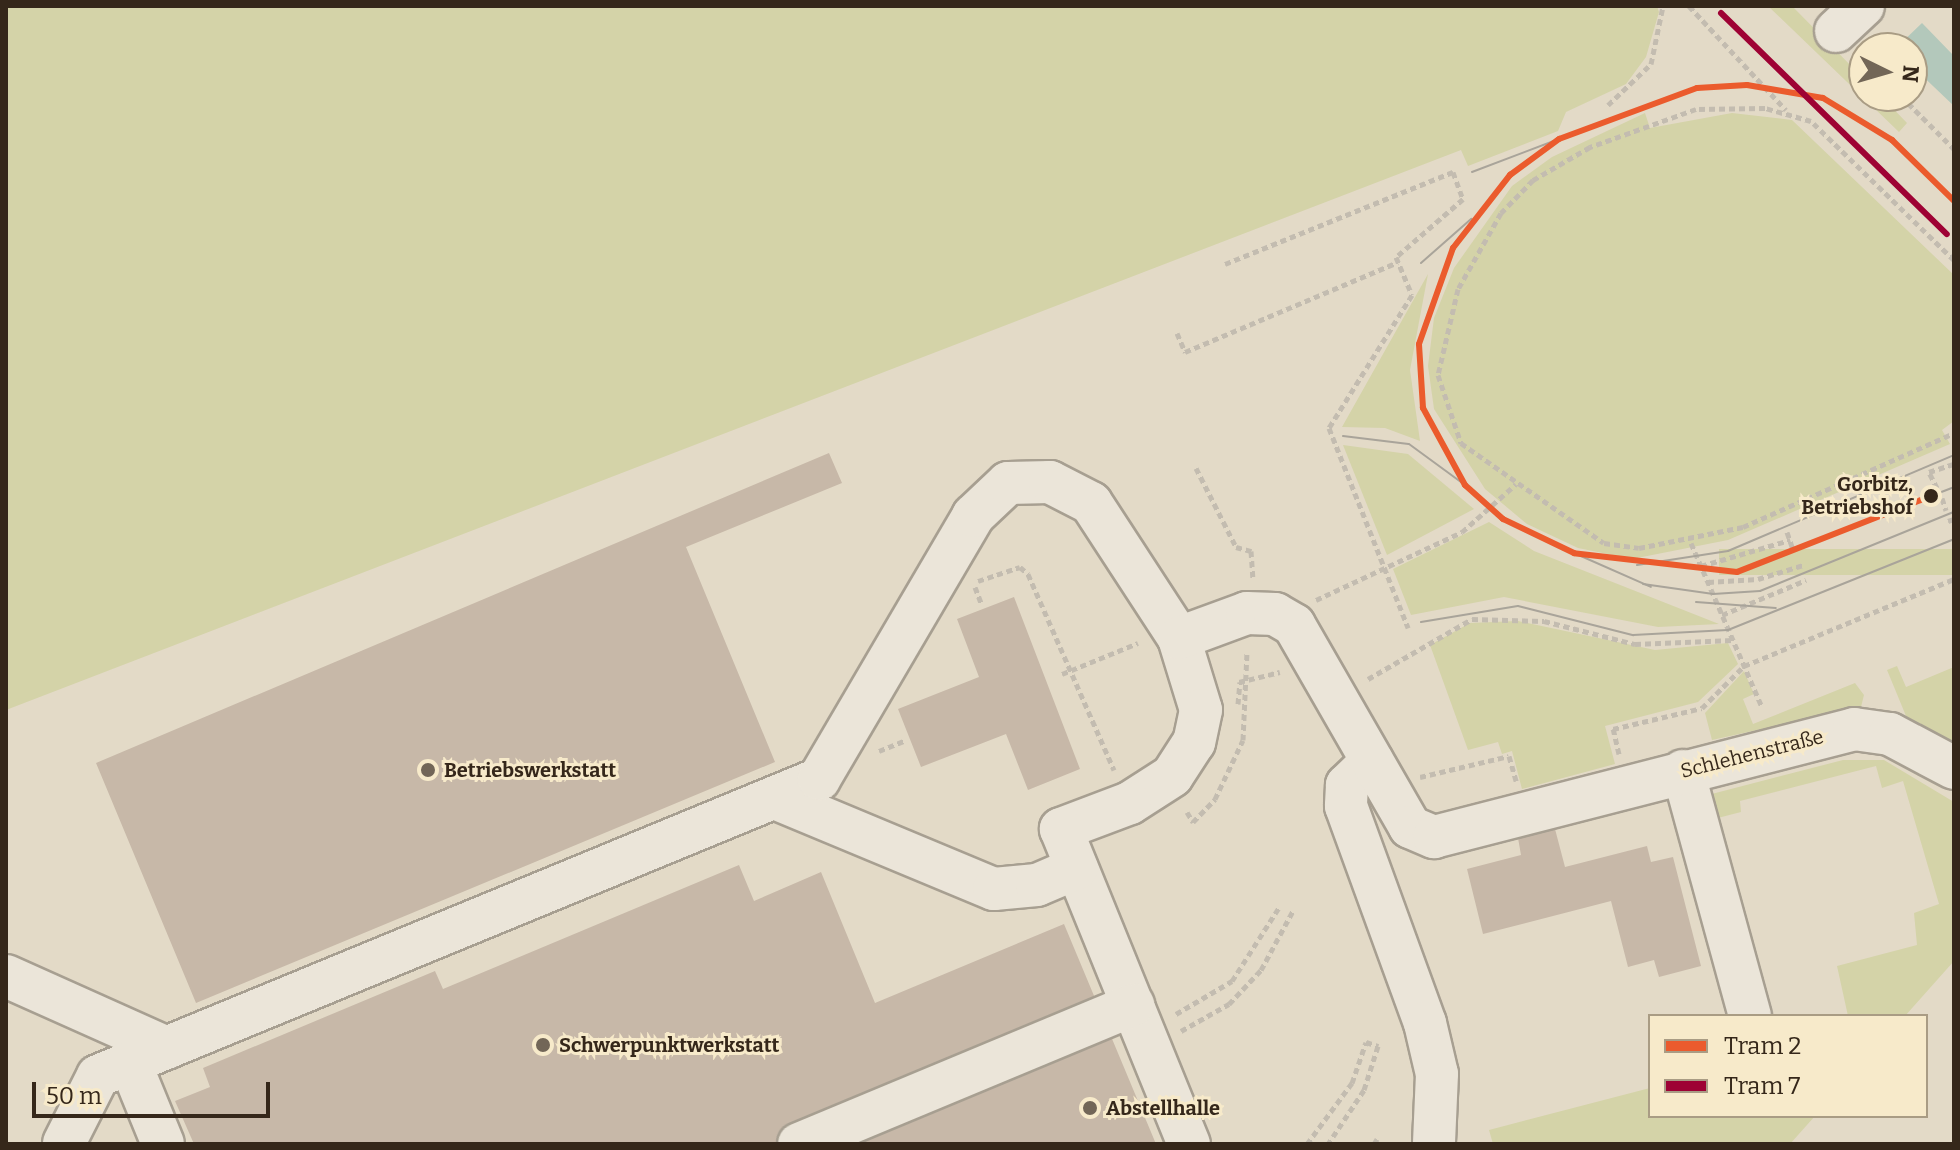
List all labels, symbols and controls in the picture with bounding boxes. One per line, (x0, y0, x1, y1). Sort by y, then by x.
north arrow (1848, 32, 1928, 112)
text: N (1896, 64, 1925, 84)
place label: Gorbitz, Betriebshof (1801, 472, 1913, 519)
marker: Gorbitz, Betriebshof (1920, 485, 1942, 507)
street label: Schlehenstraße (1678, 725, 1826, 783)
place label: Betriebswerkstatt (444, 758, 616, 782)
marker: Betriebswerkstatt (419, 761, 437, 779)
legend (1648, 1014, 1928, 1118)
text: Tram 2 (1724, 1032, 1801, 1060)
place label: Schwerpunktwerkstatt (559, 1033, 779, 1057)
marker: Schwerpunktwerkstatt (534, 1036, 552, 1054)
scale bar (36, 1066, 274, 1116)
text: Tram 7 (1724, 1072, 1800, 1100)
text: 50 m (46, 1082, 102, 1110)
place label: Abstellhalle (1106, 1096, 1220, 1120)
marker: Abstellhalle (1081, 1099, 1099, 1117)

